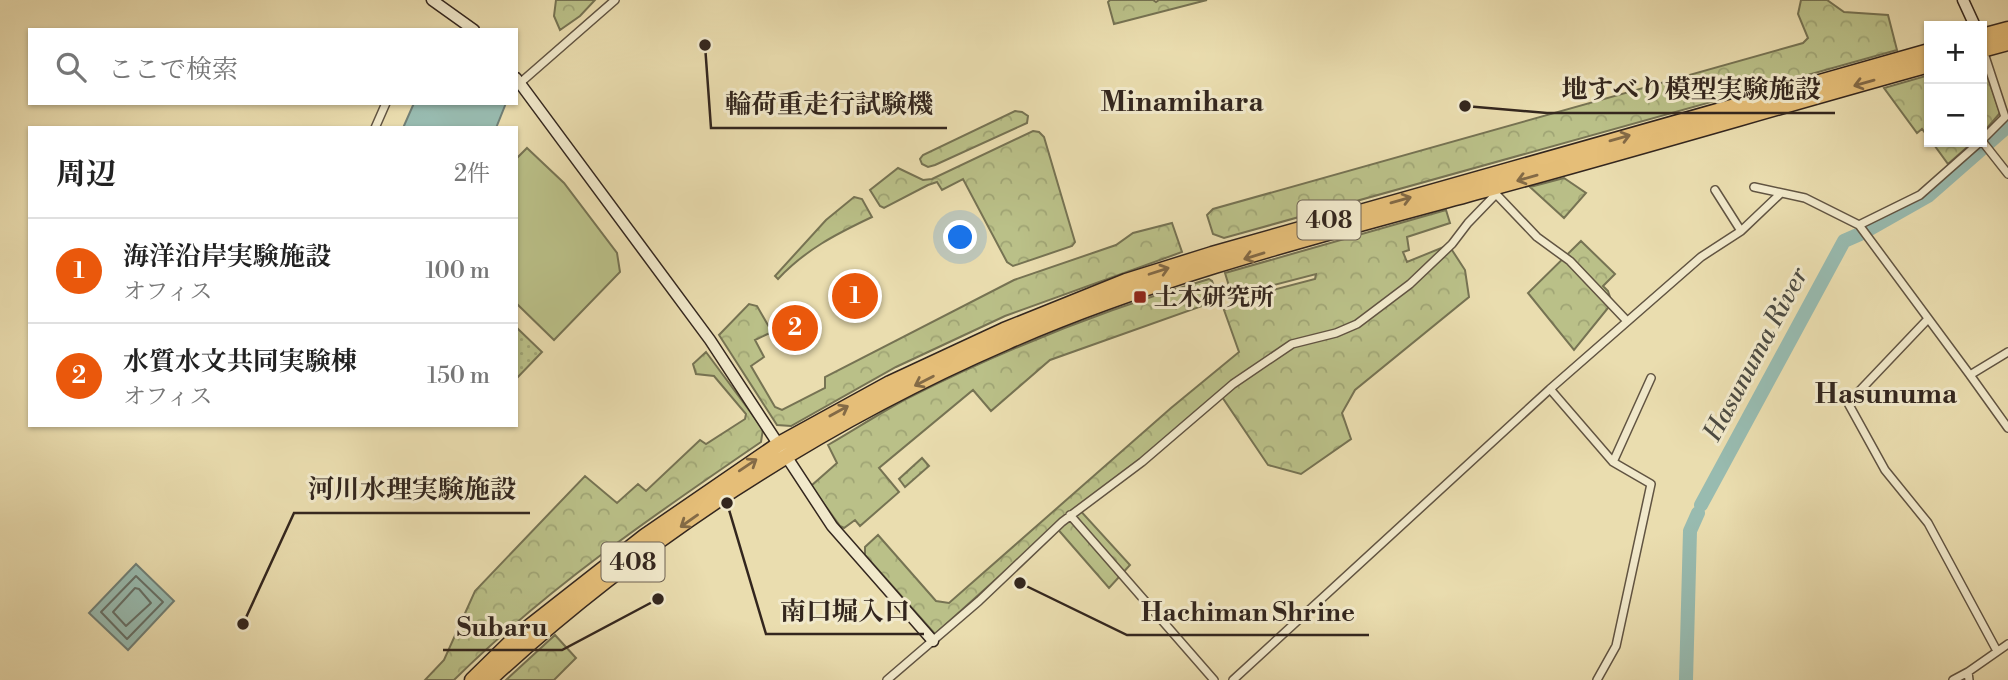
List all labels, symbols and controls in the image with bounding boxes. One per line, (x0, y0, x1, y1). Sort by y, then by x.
map controls (1924, 21, 1987, 147)
button: + (1924, 21, 1987, 84)
search box (28, 28, 518, 105)
icon: search (52, 48, 90, 86)
text: ここで検索 (108, 54, 238, 86)
callout: 地すべり模型実験施設 (1547, 66, 1835, 113)
text: 地すべり模型実験施設 (1561, 74, 1821, 106)
one-way arrow (1853, 77, 1875, 90)
callout: 輪荷重走行試験機 (711, 81, 947, 128)
button: − (1924, 84, 1987, 147)
district label: Minamihara (1100, 85, 1264, 120)
text: 輪荷重走行試験機 (725, 89, 933, 121)
one-way arrow (1608, 131, 1631, 144)
text: 周辺 (56, 156, 116, 194)
text: 2件 (454, 160, 490, 188)
one-way arrow (1516, 172, 1538, 185)
one-way arrow (1390, 192, 1412, 205)
road number: 408 (1298, 200, 1360, 240)
your location (943, 220, 977, 254)
text: 海洋沿岸実験施設 (123, 241, 331, 273)
one-way arrow (1243, 250, 1265, 263)
text: 1 (73, 257, 85, 285)
text: 100 m (425, 257, 490, 285)
water label: Hasunuma River (1696, 261, 1816, 448)
one-way arrow (1148, 263, 1170, 276)
pin: 1 (832, 270, 878, 322)
text: オフィス (123, 278, 212, 306)
place label: 土木研究所 (1154, 283, 1274, 313)
marker: 土木研究所 (1132, 289, 1148, 305)
pin: 2 (772, 302, 818, 354)
text: 水質水文共同実験棟 (123, 346, 357, 378)
text: 2 (72, 362, 86, 390)
text: 150 m (427, 362, 490, 390)
one-way arrow (914, 374, 935, 388)
district label: Hasunuma (1815, 377, 1958, 412)
text: オフィス (123, 383, 212, 411)
one-way arrow (828, 403, 848, 417)
one-way arrow (738, 458, 757, 472)
callout: 河川水理実験施設 (294, 466, 530, 513)
text: 河川水理実験施設 (308, 474, 516, 506)
one-way arrow (680, 514, 700, 528)
road number: 408 (602, 542, 664, 582)
callout: 南口堀入口 (766, 587, 924, 634)
callout: Hachiman Shrine (1127, 588, 1369, 635)
text: 南口堀入口 (780, 596, 910, 628)
text: Hachiman Shrine (1141, 597, 1355, 629)
callout: Subaru (443, 603, 562, 650)
text: Subaru (457, 612, 548, 644)

